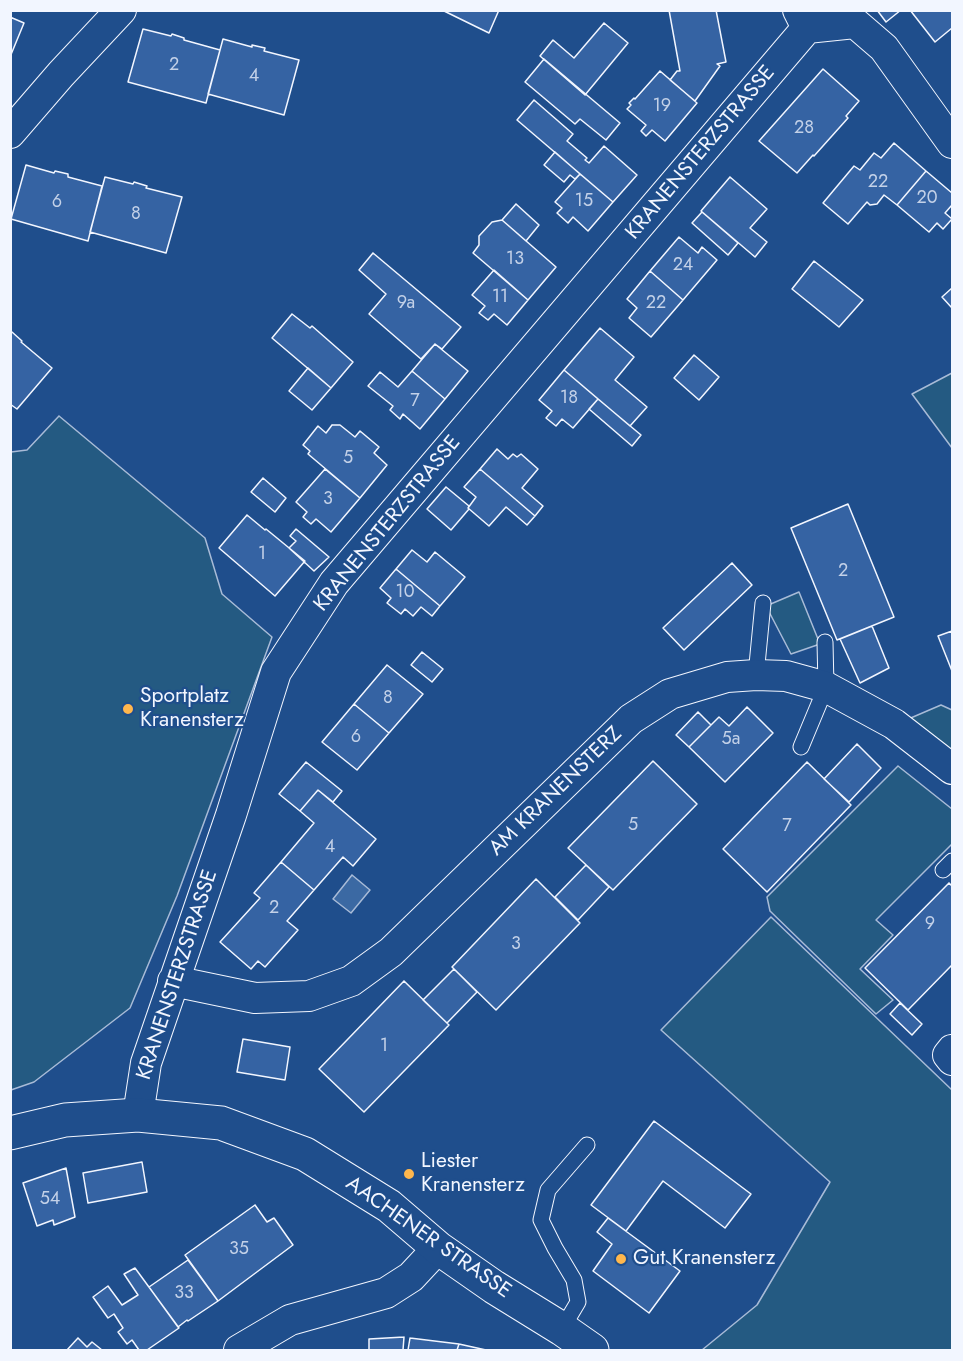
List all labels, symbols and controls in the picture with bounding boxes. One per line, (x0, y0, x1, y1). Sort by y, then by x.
house number: 2 (169, 55, 179, 77)
street label: KRANENSTERZSTRASSE (621, 61, 781, 245)
house number: 4 (249, 66, 259, 88)
house number: 19 (653, 96, 671, 118)
house number: 28 (794, 118, 814, 140)
house number: 22 (868, 172, 888, 194)
house number: 20 (916, 188, 938, 210)
house number: 15 (575, 191, 593, 213)
house number: 6 (52, 192, 62, 214)
house number: 8 (131, 204, 141, 226)
house number: 13 (506, 249, 524, 271)
house number: 24 (673, 255, 693, 277)
house number: 11 (492, 287, 508, 309)
house number: 9a (397, 293, 415, 315)
house number: 22 (646, 293, 666, 315)
house number: 18 (560, 388, 578, 410)
house number: 7 (410, 391, 420, 413)
street label: KRANENSTERZSTRASSE (309, 431, 467, 617)
house number: 5 (343, 448, 353, 470)
house number: 3 (323, 489, 333, 511)
house number: 1 (258, 544, 266, 566)
house number: 2 (838, 561, 848, 583)
house number: 10 (396, 582, 414, 604)
place label: Sportplatz Kranensterz (140, 684, 244, 734)
house number: 8 (383, 688, 393, 710)
marker: Sportplatz Kranensterz (121, 702, 135, 716)
street label: AM KRANENSTERZ (484, 722, 628, 862)
house number: 6 (351, 727, 361, 749)
house number: 5a (722, 729, 740, 751)
house number: 5 (628, 815, 638, 837)
house number: 7 (782, 816, 792, 838)
house number: 4 (325, 837, 335, 859)
street label: KRANENSTERZSTRASSE (132, 867, 224, 1083)
house number: 2 (269, 898, 279, 920)
house number: 9 (925, 914, 935, 936)
house number: 3 (511, 934, 521, 956)
house number: 1 (380, 1036, 388, 1058)
place label: Liester Kranensterz (421, 1149, 525, 1199)
marker: Liester Kranensterz (402, 1167, 416, 1181)
street label: AACHENER STRASSE (340, 1171, 516, 1305)
house number: 54 (40, 1189, 60, 1211)
house number: 35 (229, 1239, 249, 1261)
place label: Gut Kranensterz (633, 1246, 775, 1272)
marker: Gut Kranensterz (614, 1252, 628, 1266)
house number: 33 (174, 1283, 194, 1305)

